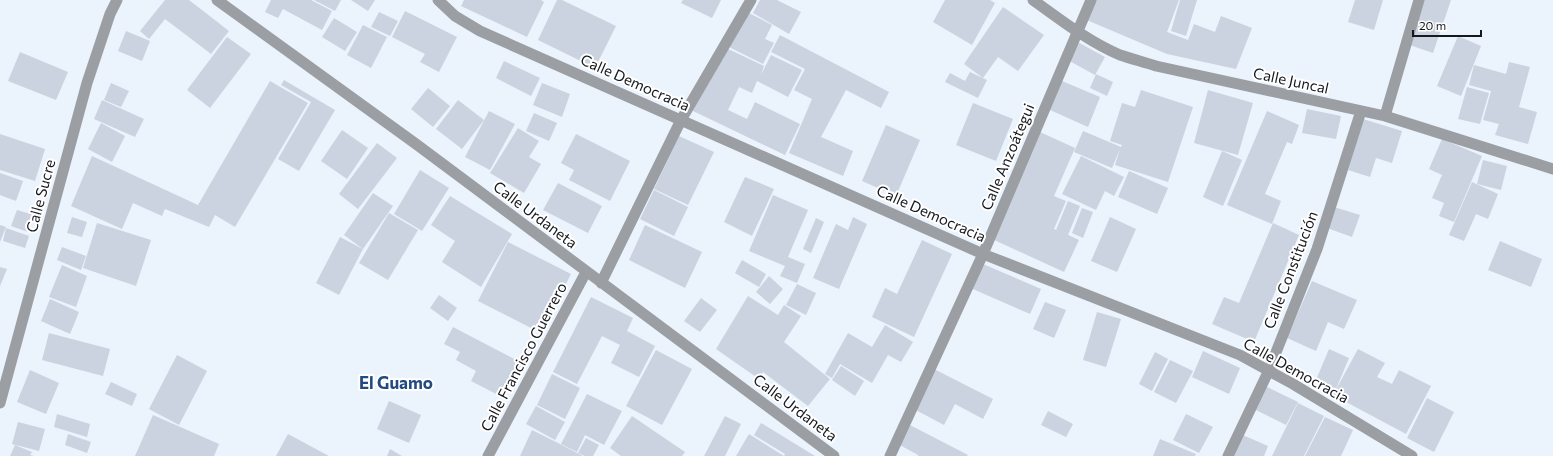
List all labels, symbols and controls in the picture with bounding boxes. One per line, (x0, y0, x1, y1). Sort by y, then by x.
scale bar (1413, 12, 1481, 38)
text: 20 m (1419, 18, 1446, 32)
street label: Calle Democracia (578, 50, 693, 114)
street label: Calle Juncal (1252, 63, 1331, 97)
street label: Calle Anzoátegui (977, 101, 1038, 213)
street label: Calle Sucre (22, 157, 58, 234)
street label: Calle Urdaneta (490, 177, 581, 252)
street label: Calle Democracia (874, 181, 989, 245)
street label: Calle Constitución (1259, 208, 1321, 331)
street label: Calle Francisco Guerrero (476, 279, 570, 434)
street label: Calle Democracia (1241, 334, 1352, 407)
street label: Calle Urdaneta (750, 370, 841, 445)
district label: El Guamo (359, 372, 433, 393)

